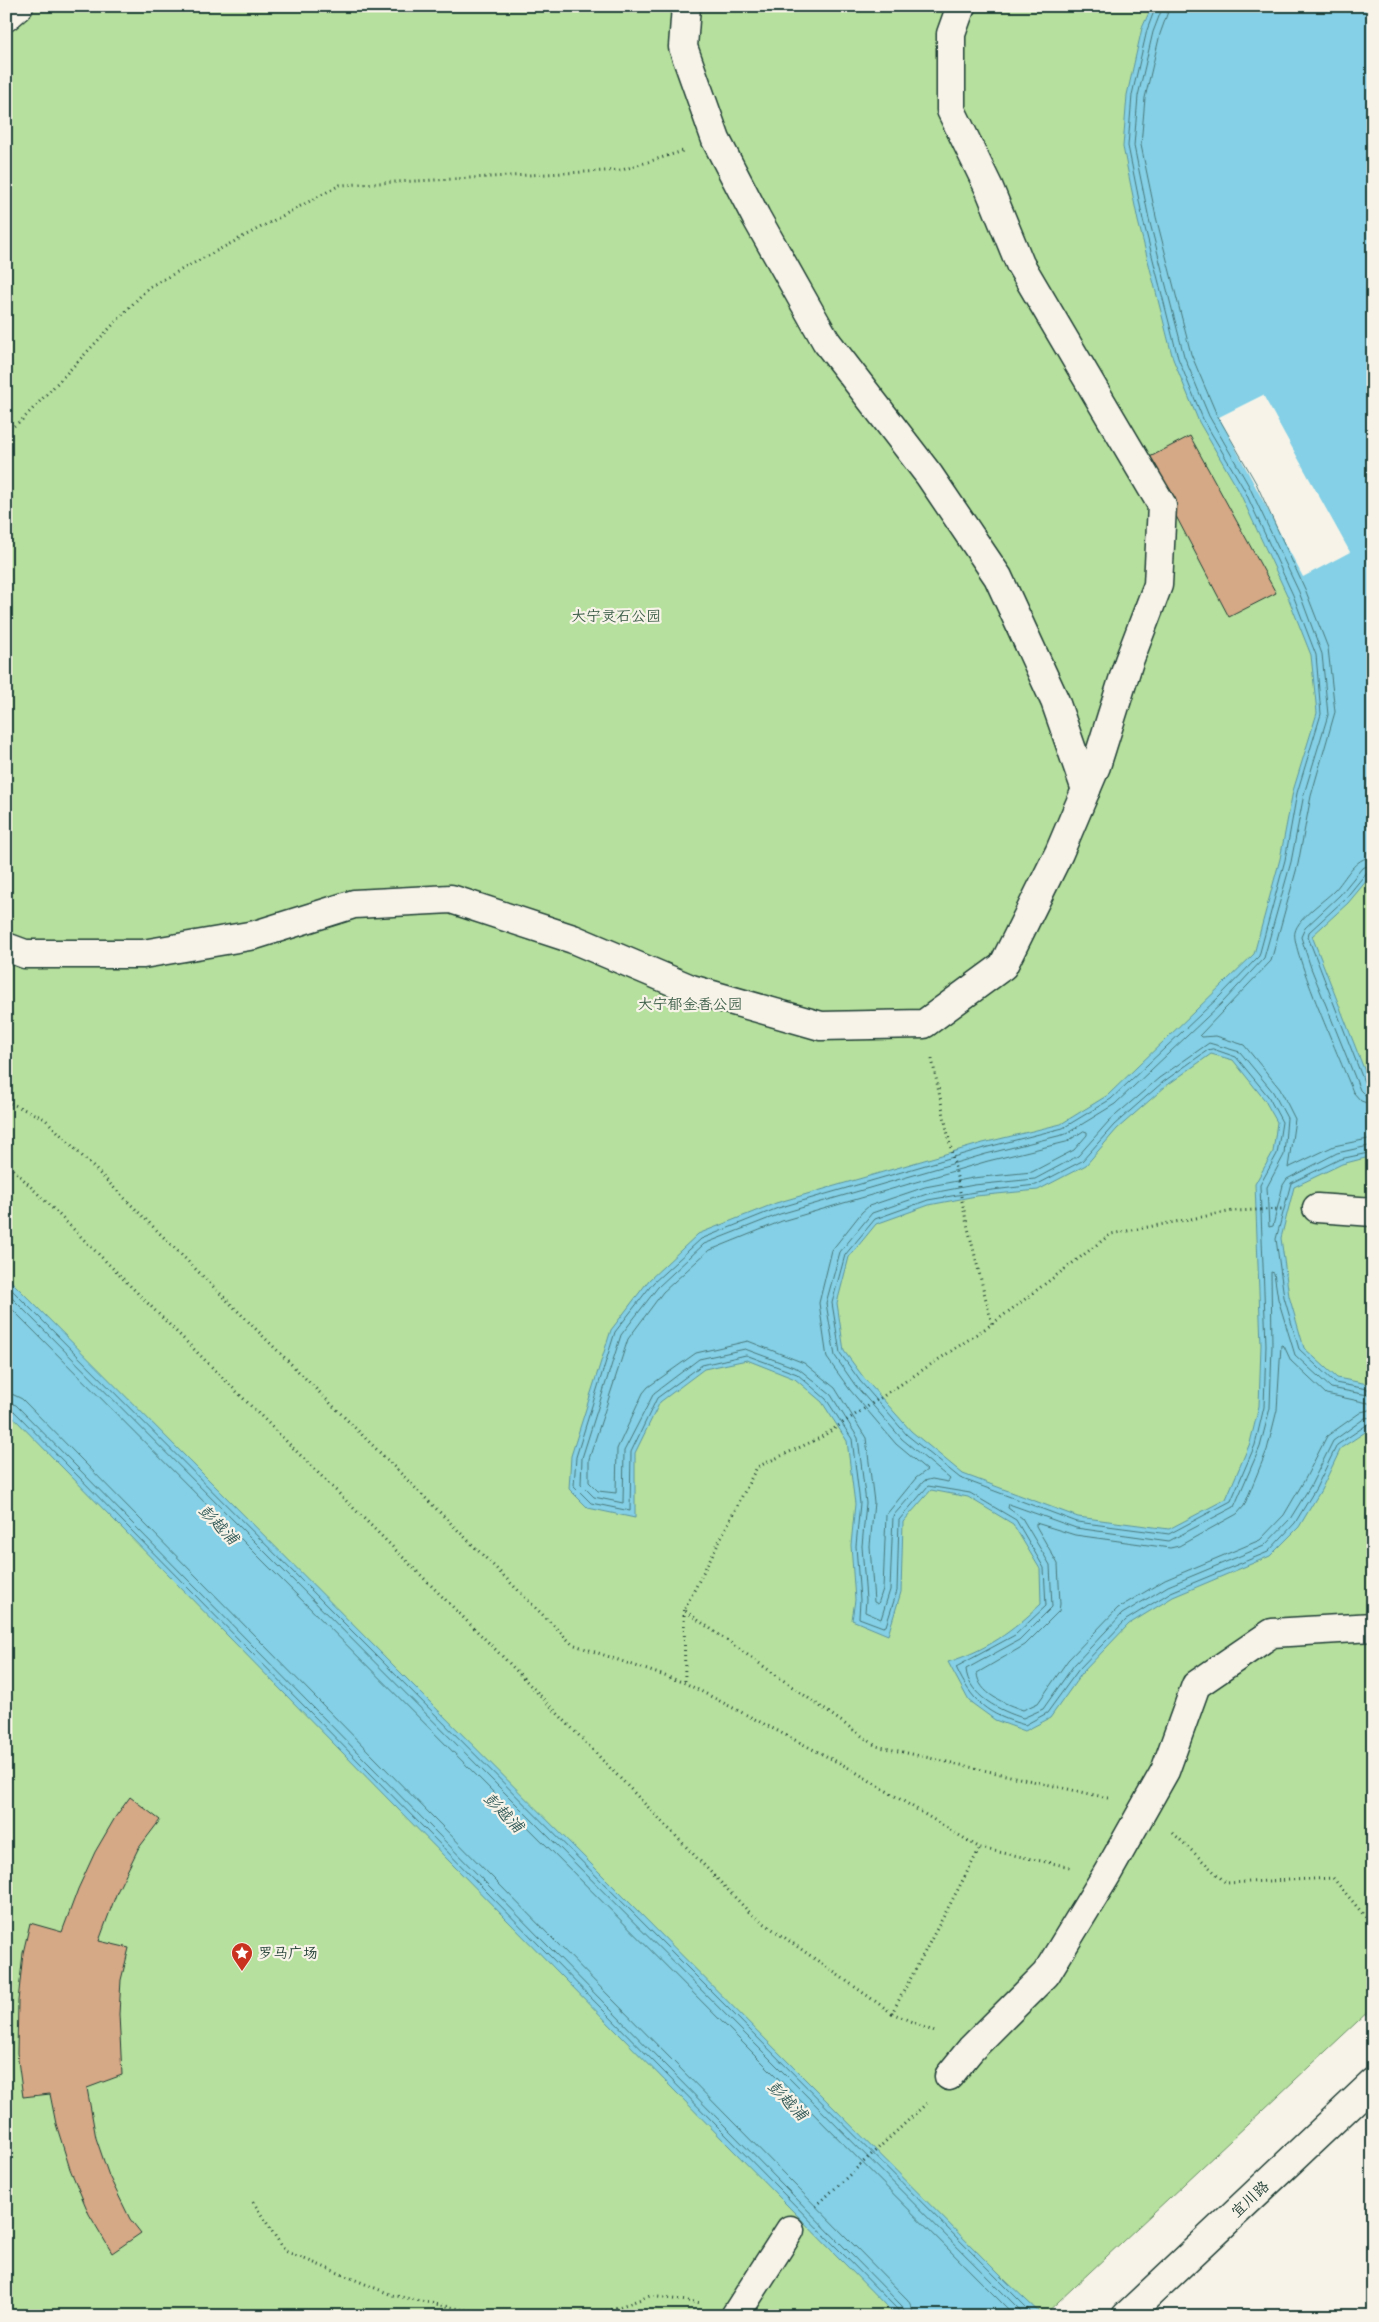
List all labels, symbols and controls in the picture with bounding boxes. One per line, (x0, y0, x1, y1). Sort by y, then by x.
park label: 大宁灵石公园 (571, 606, 661, 627)
park label: 大宁郁金香公园 (637, 994, 743, 1015)
water label: 彭越浦 (194, 1500, 244, 1551)
water label: 彭越浦 (479, 1788, 529, 1839)
place icon: 罗马广场 (230, 1941, 254, 1972)
place label: 罗马广场 (258, 1943, 318, 1964)
water label: 彭越浦 (763, 2076, 813, 2127)
street label: 宜川路 (1227, 2176, 1274, 2222)

